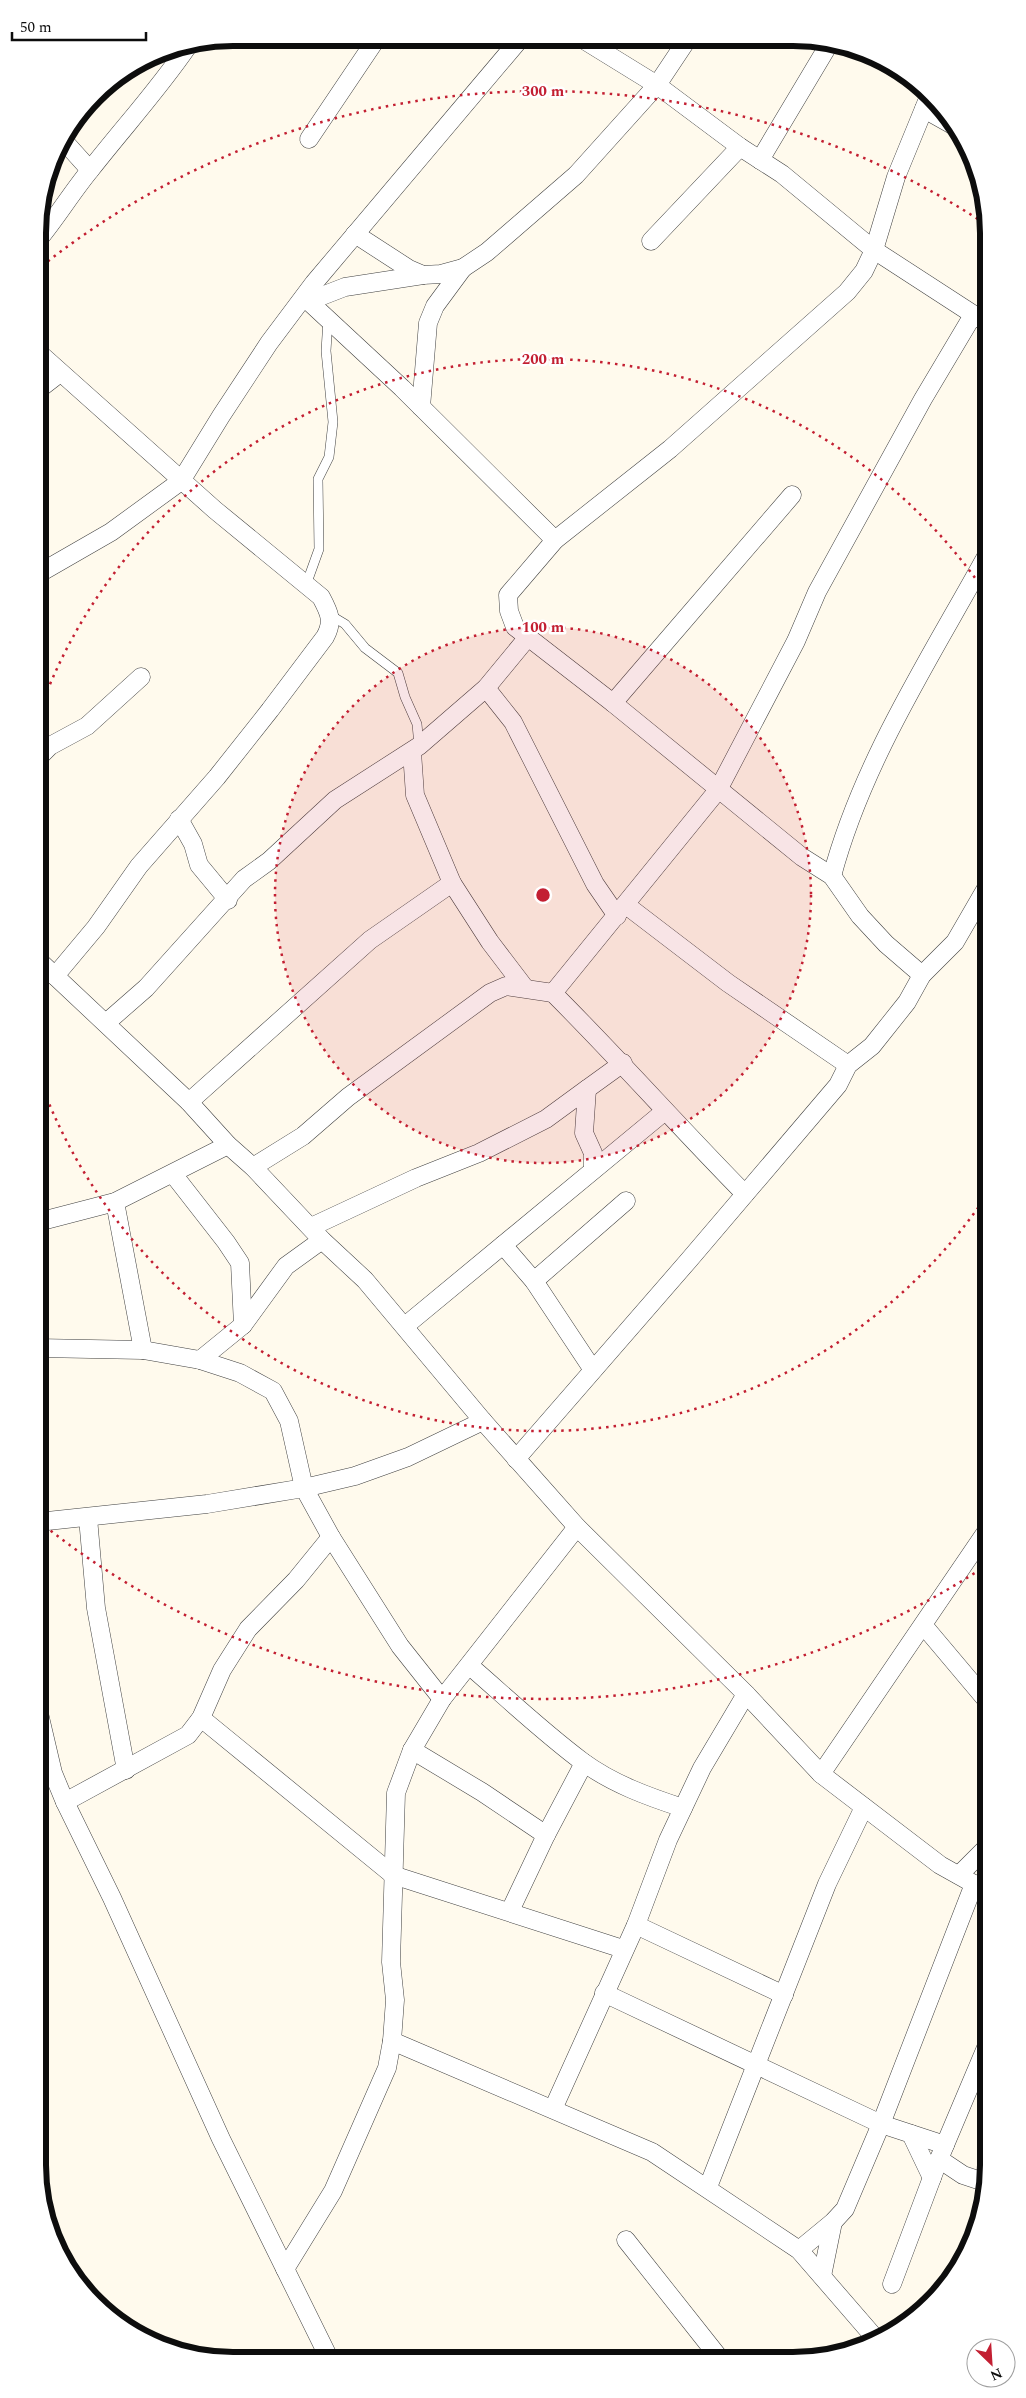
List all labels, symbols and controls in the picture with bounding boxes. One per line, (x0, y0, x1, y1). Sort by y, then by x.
scale bar (12, 10, 146, 42)
text: 50 m (20, 16, 52, 39)
text: 300 m (522, 80, 565, 103)
text: 200 m (522, 348, 565, 371)
text: 100 m (522, 616, 565, 639)
centre of rings (534, 886, 552, 904)
north arrow (966, 2338, 1016, 2388)
text: N (987, 2362, 1006, 2386)

